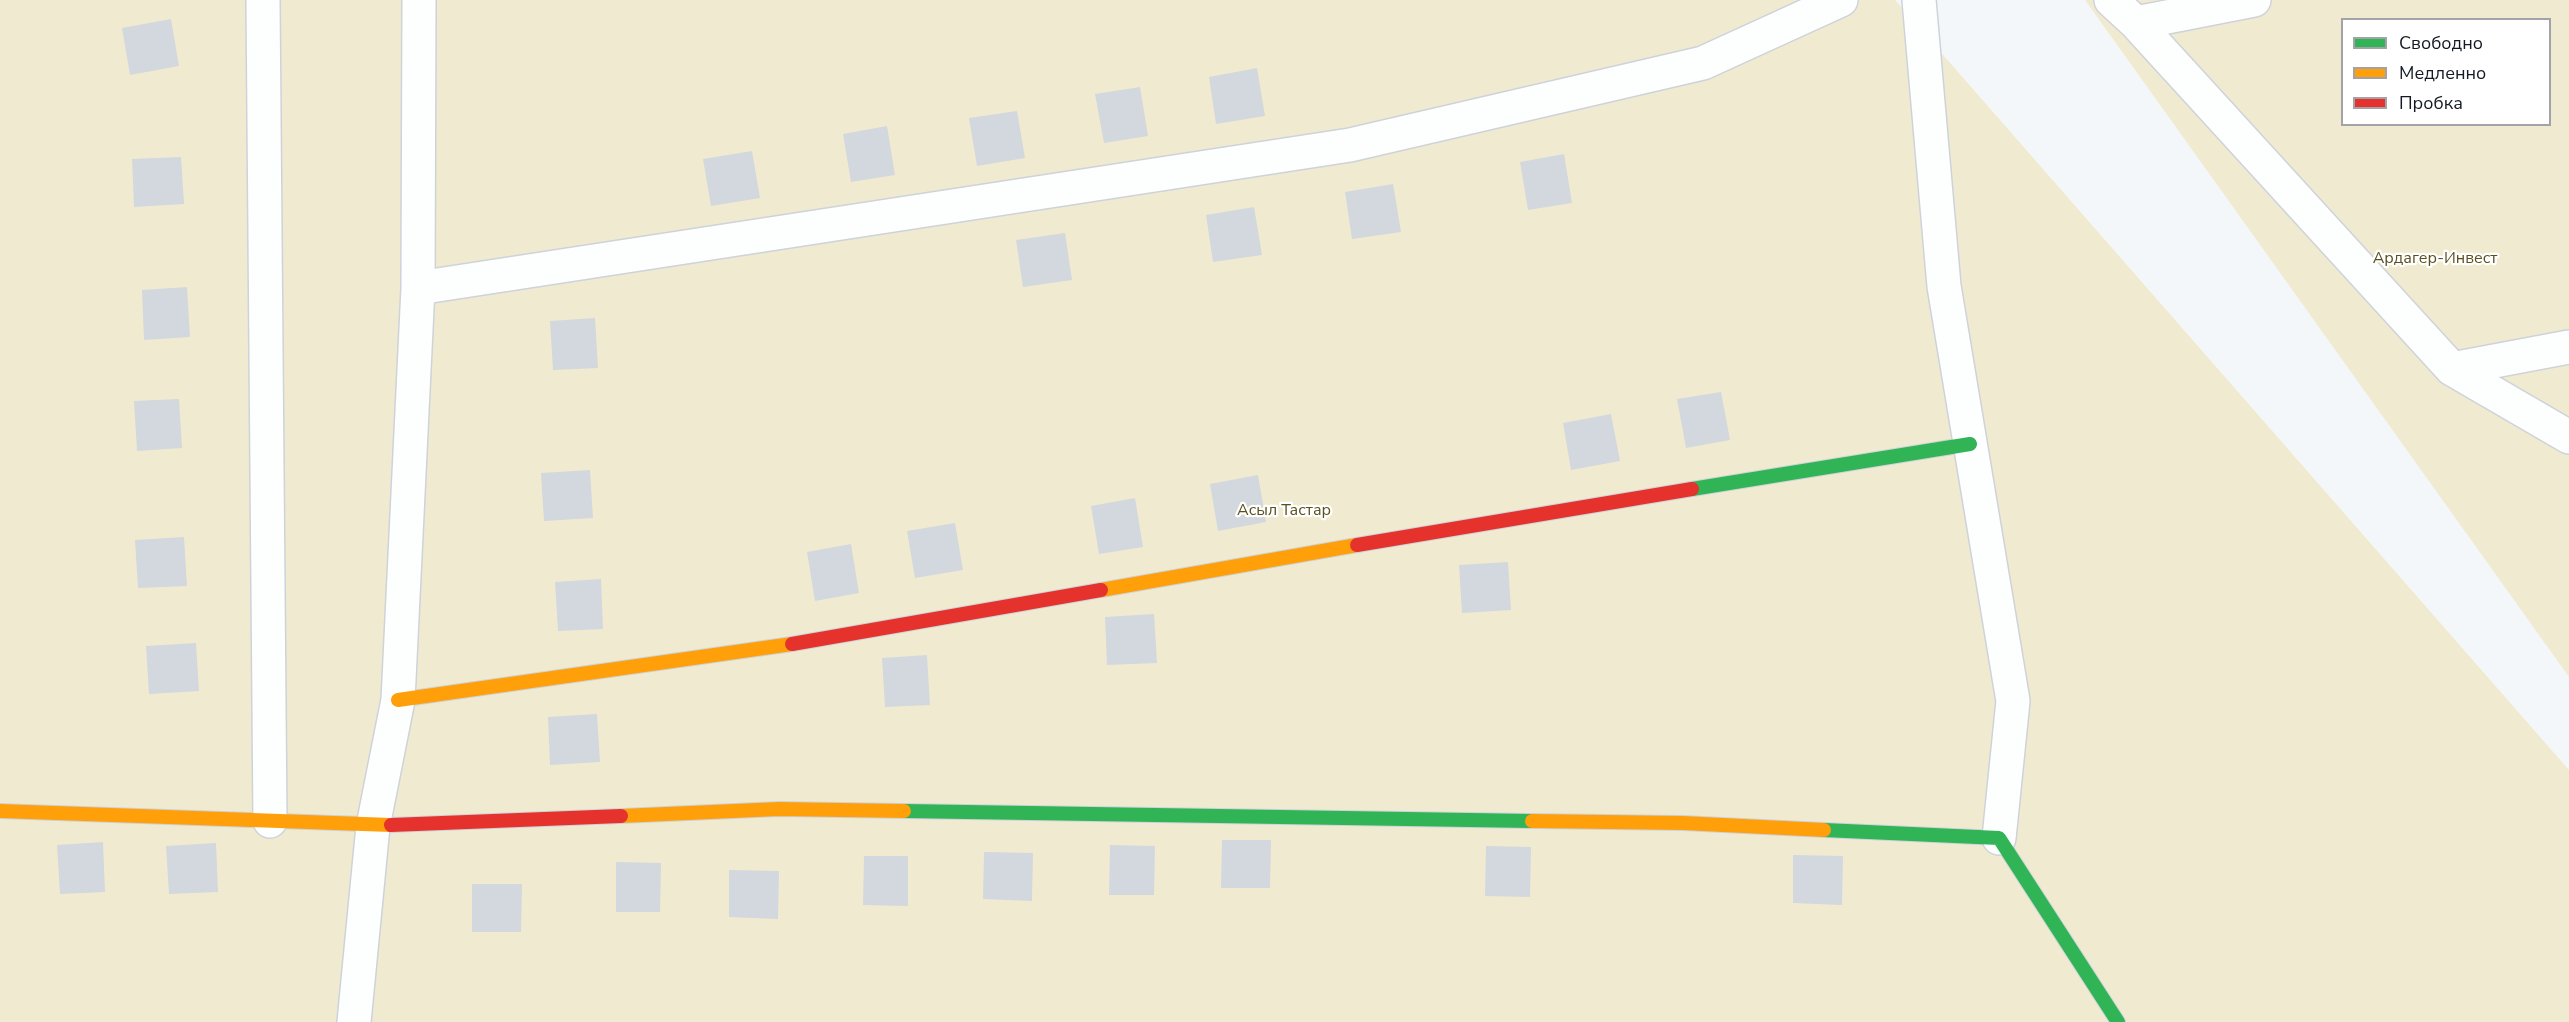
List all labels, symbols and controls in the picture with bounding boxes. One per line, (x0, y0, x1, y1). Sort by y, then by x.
legend (2341, 18, 2551, 126)
text: Свободно (2399, 31, 2483, 55)
text: Медленно (2399, 61, 2486, 85)
text: Пробка (2399, 91, 2463, 115)
park label: Ардагер-Инвест (2373, 249, 2497, 269)
park label: Асыл Тастар (1237, 501, 1331, 521)

